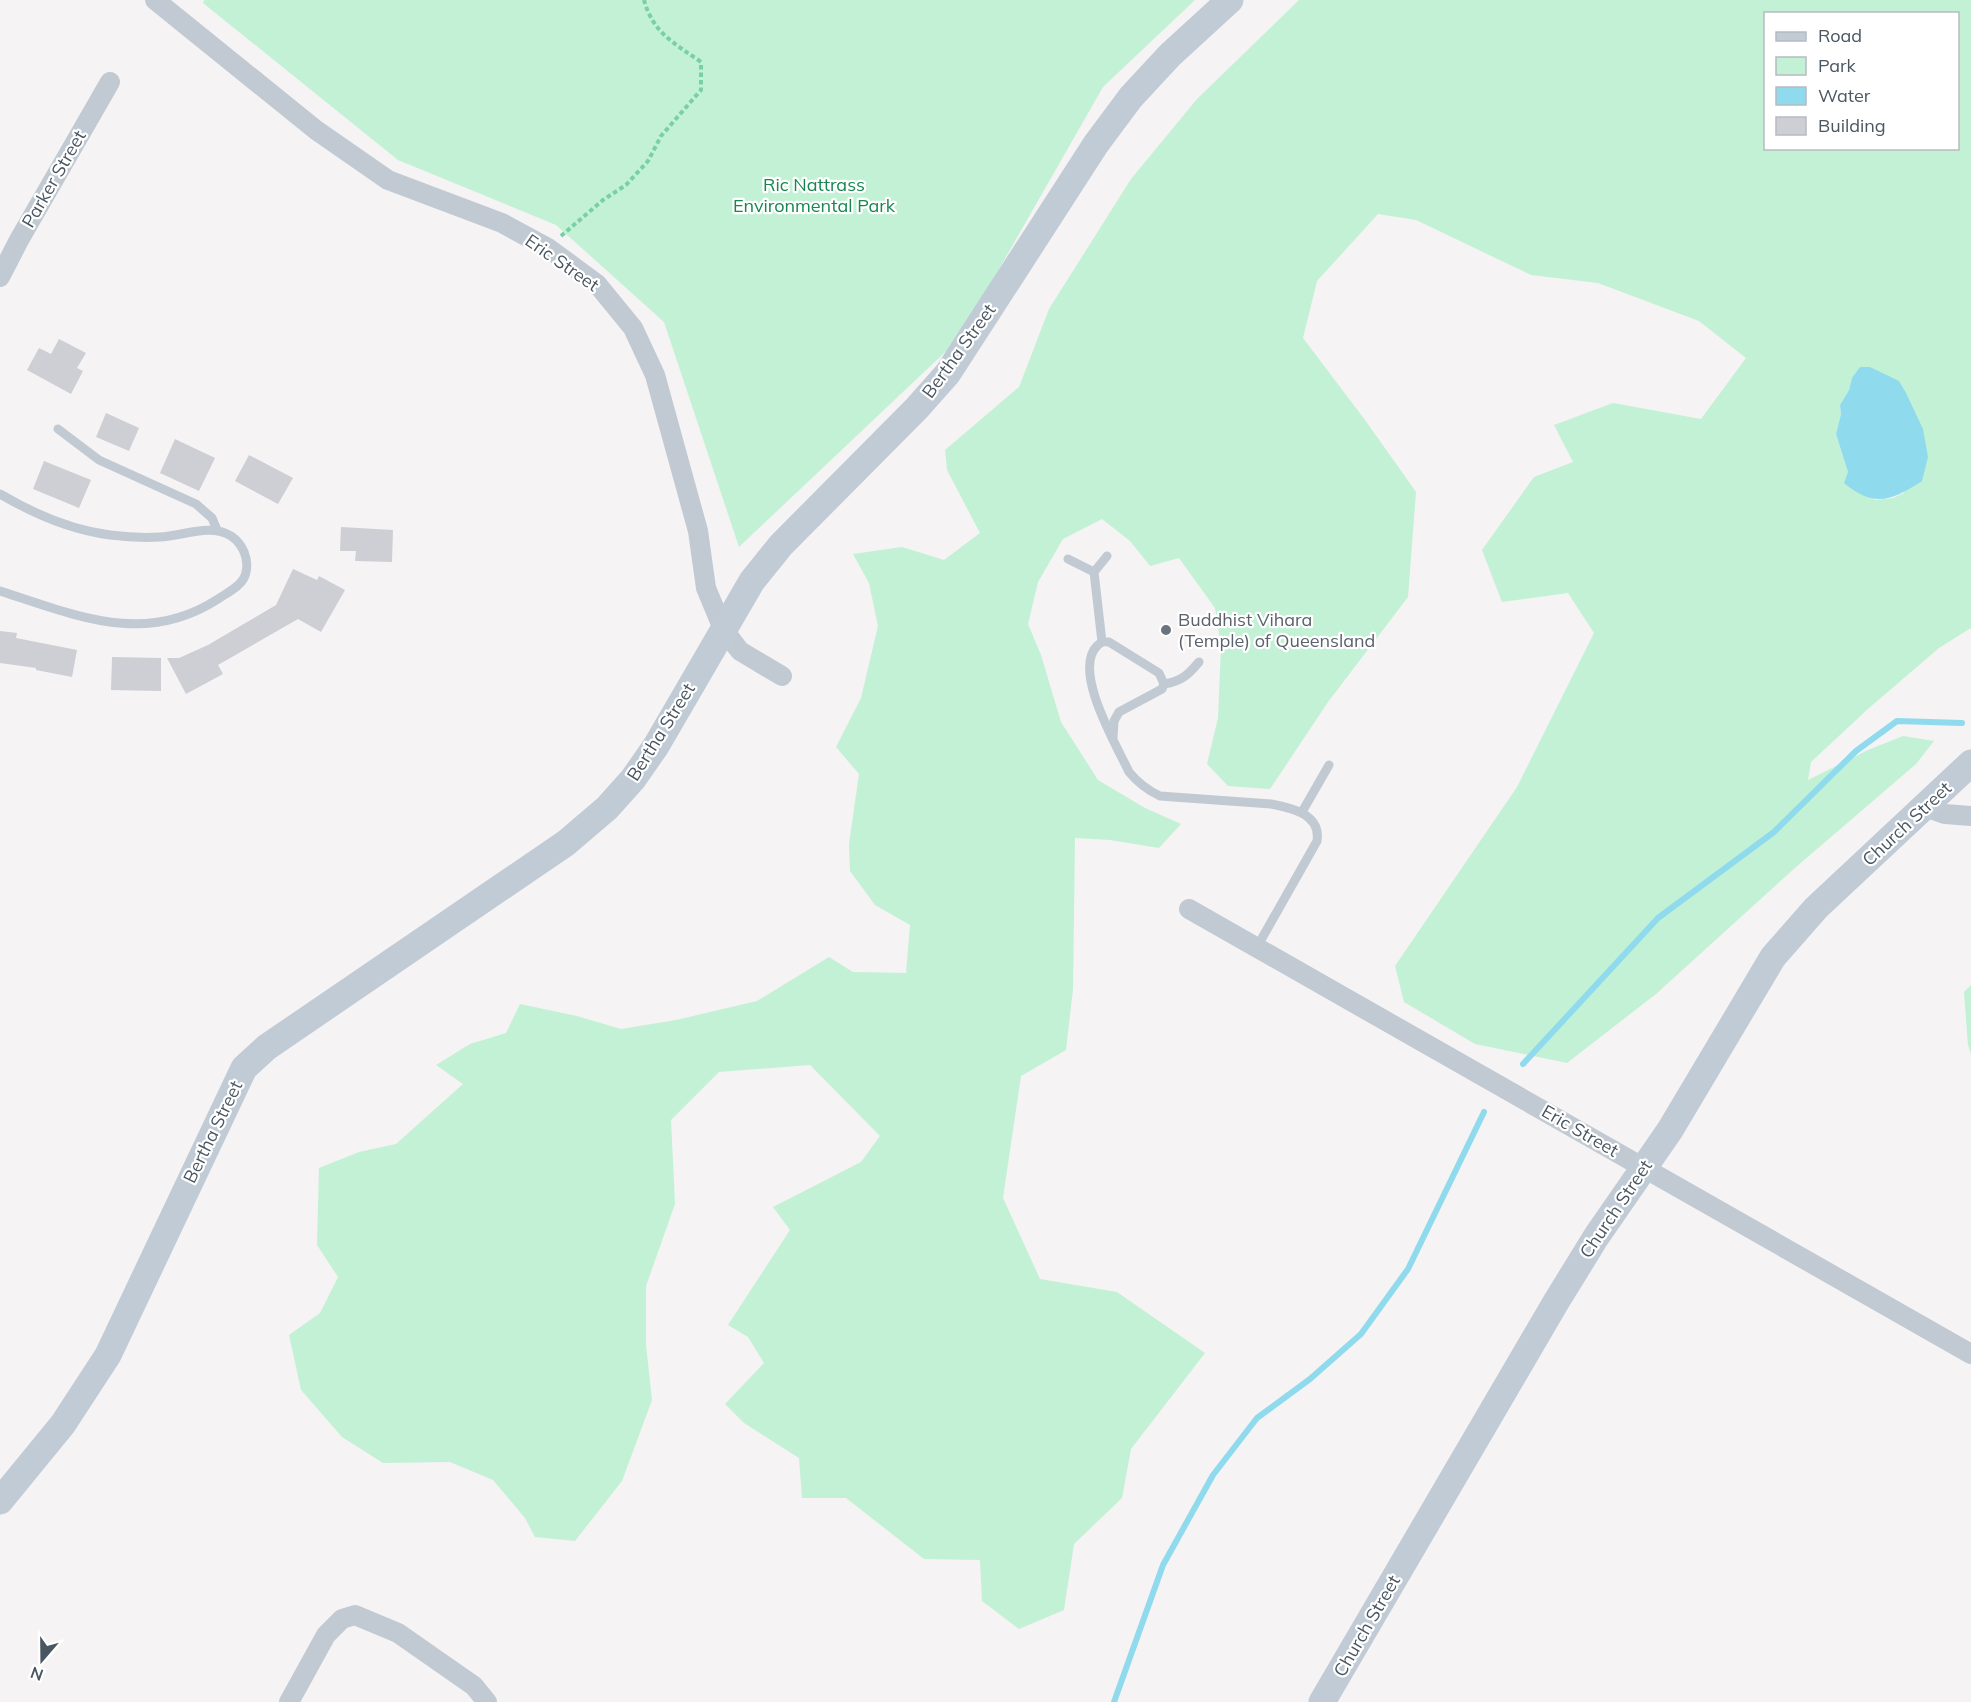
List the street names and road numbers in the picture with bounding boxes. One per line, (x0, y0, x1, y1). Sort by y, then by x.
street label: Parker Street (16, 126, 91, 231)
street label: Eric Street (521, 229, 604, 296)
street label: Bertha Street (917, 299, 1001, 402)
street label: Bertha Street (621, 679, 700, 785)
street label: Church Street (1857, 776, 1956, 871)
street label: Bertha Street (178, 1077, 247, 1187)
street label: Eric Street (1538, 1099, 1623, 1162)
street label: Church Street (1574, 1155, 1657, 1262)
street label: Church Street (1328, 1571, 1405, 1681)

